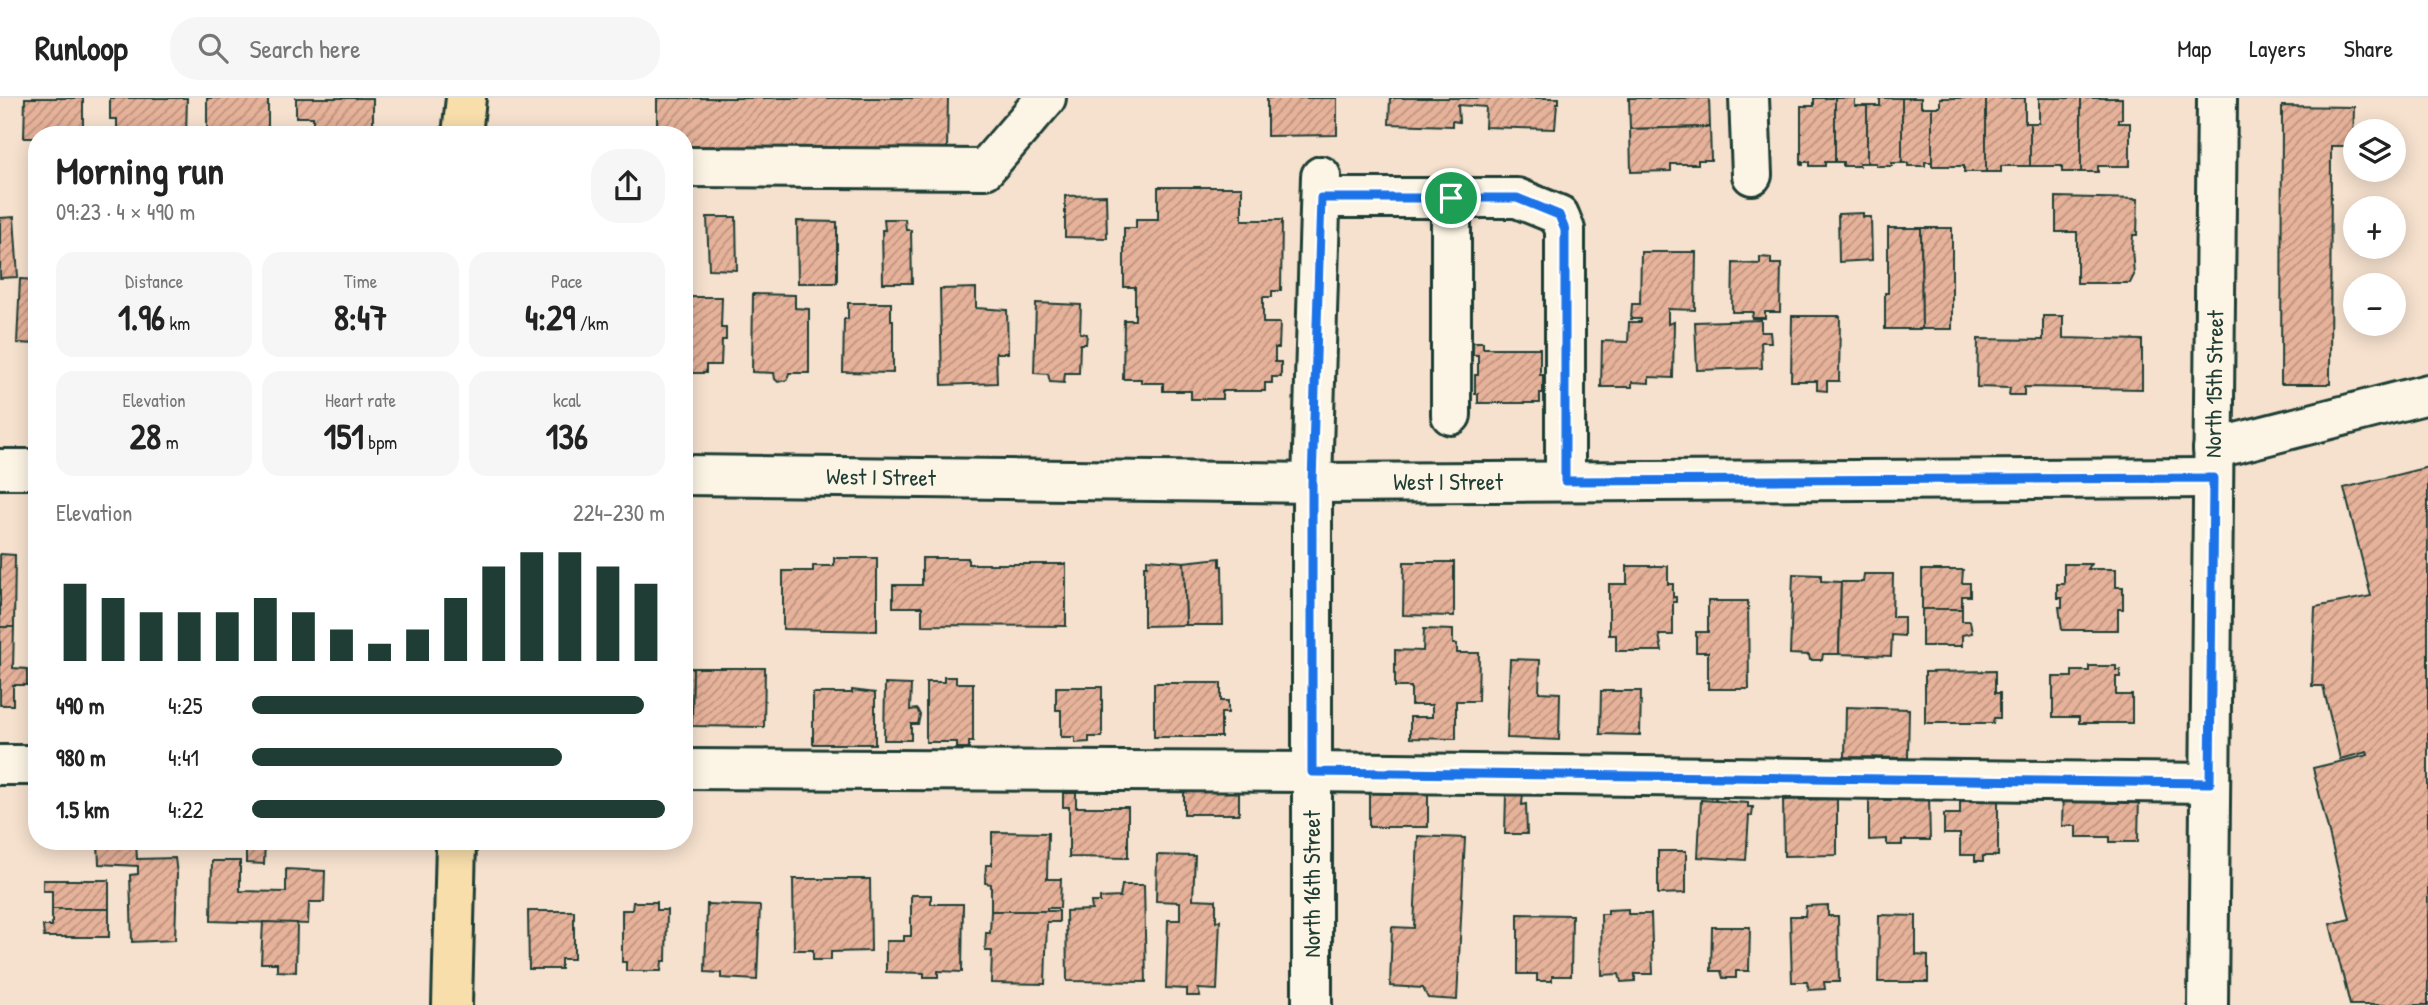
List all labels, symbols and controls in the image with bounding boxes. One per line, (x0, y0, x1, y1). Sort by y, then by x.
search box (170, 17, 660, 80)
text: Runloop (35, 26, 128, 70)
icon: search (194, 29, 232, 67)
text: Search here (250, 31, 361, 66)
text: Map (2177, 32, 2211, 64)
text: Layers (2249, 32, 2306, 64)
text: Share (2344, 32, 2393, 64)
map controls (2343, 119, 2406, 336)
button: layers (2343, 119, 2406, 182)
text: Morning run (56, 144, 224, 196)
button: share (591, 149, 665, 223)
pin (1421, 168, 1481, 228)
icon: arrive (1432, 179, 1470, 217)
text: 09:23 · 4 × 490 m (56, 196, 195, 227)
button: + (2343, 196, 2406, 259)
text: Distance (125, 268, 183, 294)
text: Time (344, 268, 377, 294)
text: Pace (551, 268, 583, 294)
button: − (2343, 273, 2406, 336)
text: 1.96 (118, 294, 165, 341)
text: 8:47 (334, 294, 387, 341)
text: 4:29 (525, 294, 575, 341)
street label: North 15th Street (2197, 309, 2230, 458)
text: km (165, 310, 190, 336)
text: /km (575, 310, 609, 336)
text: Elevation (123, 387, 186, 413)
text: Heart rate (325, 387, 396, 413)
text: kcal (553, 387, 581, 413)
text: 28 (130, 413, 161, 460)
text: 151 (324, 413, 364, 460)
text: 136 (546, 413, 588, 460)
text: m (161, 429, 179, 455)
text: bpm (364, 429, 397, 455)
street label: West I Street (826, 460, 937, 493)
street label: West I Street (1393, 466, 1504, 497)
text: Elevation (56, 497, 132, 528)
text: 224–230 m (573, 497, 665, 528)
text: 490 m (56, 690, 104, 721)
text: 4:25 (168, 690, 202, 721)
text: 980 m (56, 742, 106, 773)
text: 4:41 (168, 742, 199, 773)
text: 1.5 km (56, 794, 109, 825)
text: 4:22 (168, 794, 204, 825)
street label: North 16th Street (1296, 809, 1327, 958)

